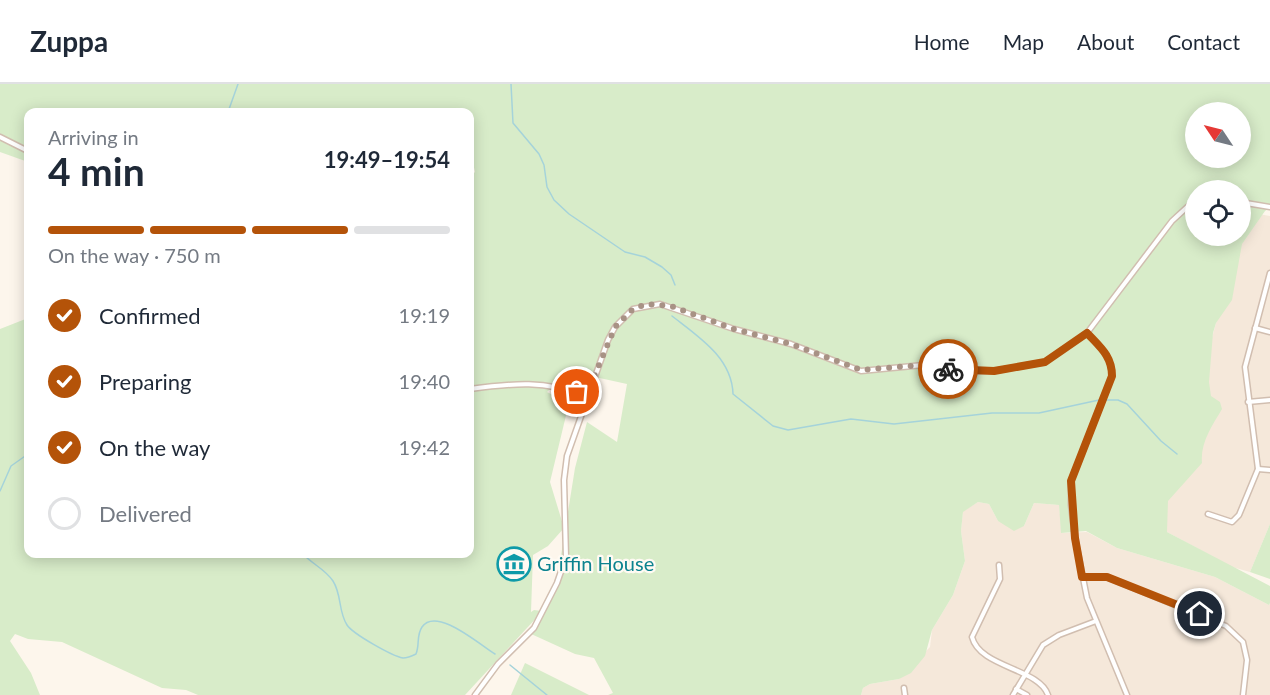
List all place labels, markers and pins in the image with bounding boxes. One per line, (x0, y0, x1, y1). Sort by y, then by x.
pin (551, 366, 602, 417)
museum icon: Griffin House (496, 546, 532, 582)
place label: Griffin House (537, 551, 654, 575)
pin (1174, 588, 1225, 639)

